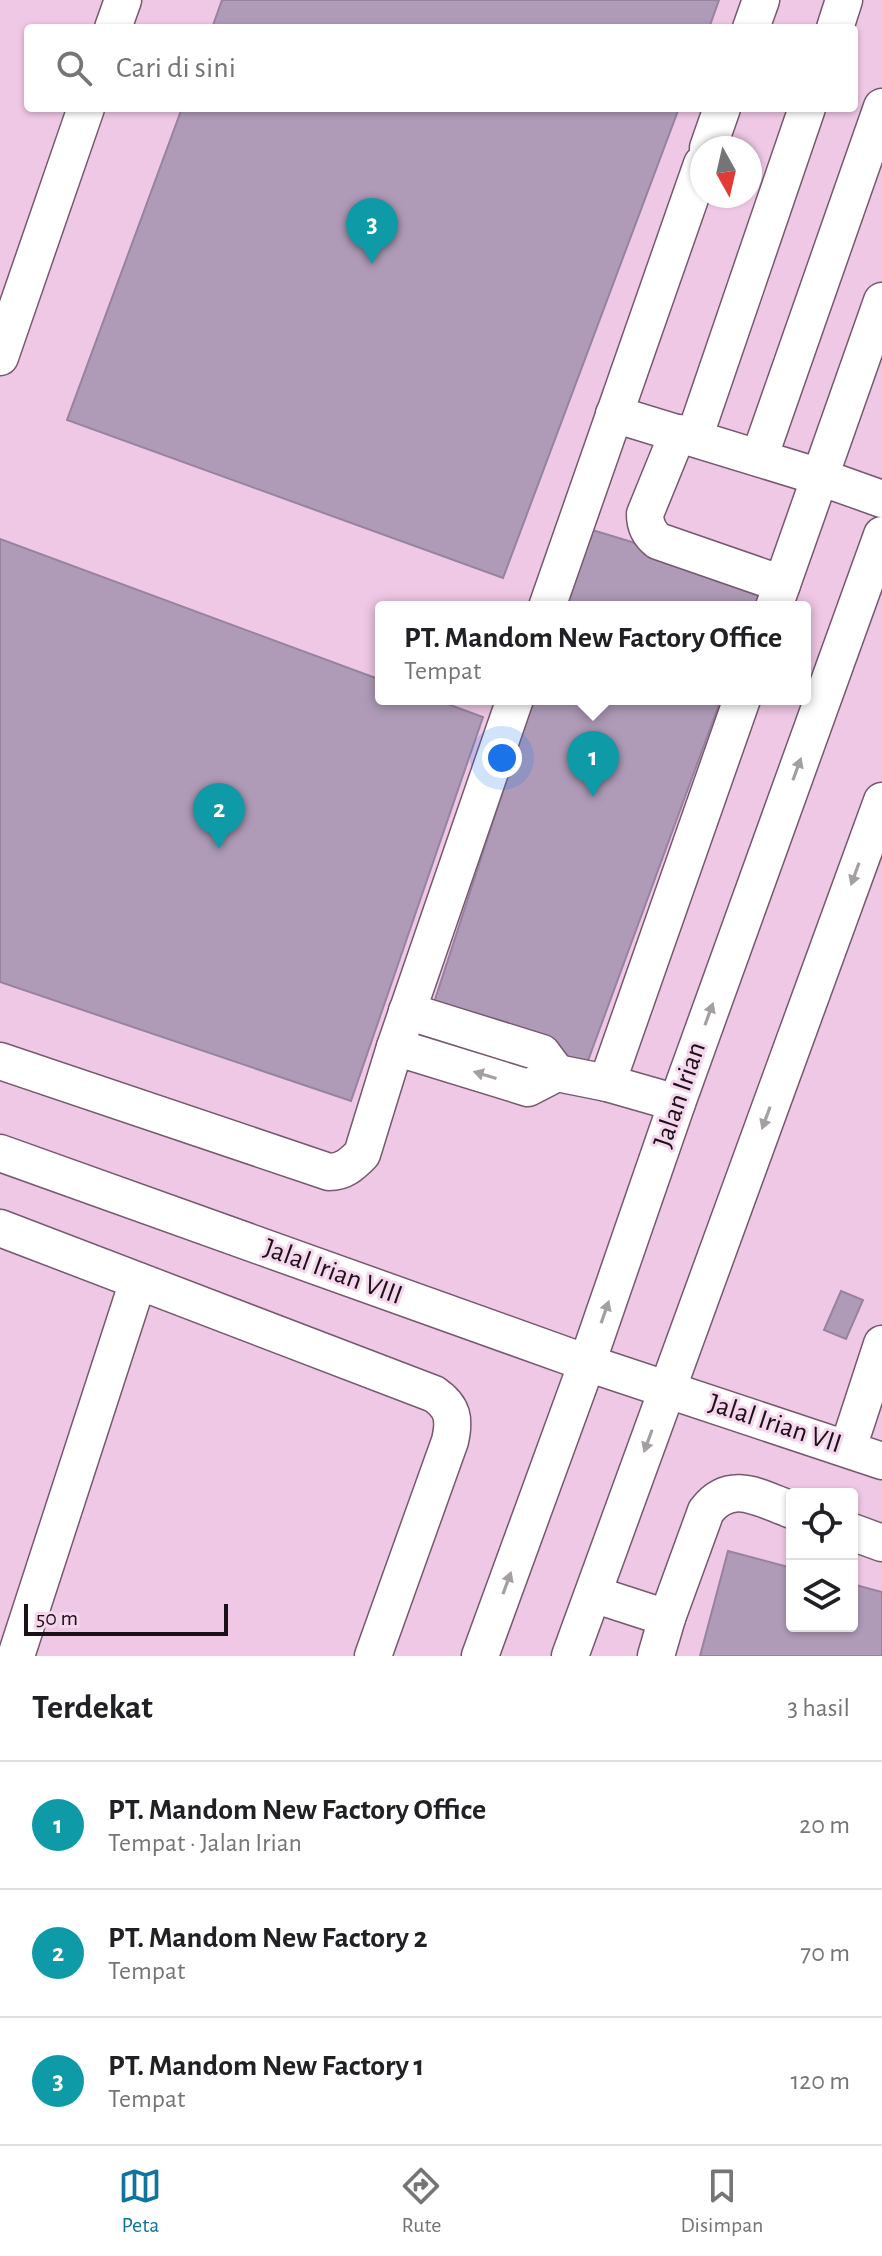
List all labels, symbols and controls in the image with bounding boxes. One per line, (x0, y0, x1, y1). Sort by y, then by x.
search box (24, 24, 858, 112)
icon: search (52, 46, 96, 90)
text: Cari di sini (116, 53, 236, 83)
north arrow (690, 136, 762, 208)
pin: 3 (346, 198, 398, 264)
popup (375, 601, 811, 705)
text: PT. Mandom New Factory Office (404, 623, 782, 653)
text: Tempat (404, 658, 481, 684)
pin: 1 (567, 731, 619, 797)
your location (482, 738, 522, 778)
one-way arrow (792, 757, 804, 781)
pin: 2 (193, 783, 245, 849)
one-way arrow (848, 862, 861, 886)
one-way arrow (703, 1002, 716, 1026)
street label: Jalan Irian (649, 1039, 711, 1151)
one-way arrow (472, 1068, 496, 1081)
one-way arrow (759, 1106, 772, 1130)
street label: Jalal Irian VIII (260, 1234, 406, 1310)
one-way arrow (599, 1300, 612, 1324)
street label: Jalal Irian VII (705, 1389, 845, 1459)
one-way arrow (641, 1430, 654, 1454)
map controls (786, 1488, 858, 1632)
button: locate (786, 1488, 858, 1560)
button: layers (786, 1560, 858, 1632)
one-way arrow (501, 1571, 514, 1595)
scale bar (24, 1600, 228, 1636)
text: 50 m (36, 1607, 78, 1629)
text: Terdekat (32, 1691, 153, 1725)
text: 3 hasil (787, 1695, 850, 1721)
text: PT. Mandom New Factory Office (108, 1795, 486, 1825)
text: 1 (53, 1812, 63, 1838)
text: 20 m (799, 1812, 850, 1838)
text: Tempat · Jalan Irian (108, 1830, 302, 1856)
text: PT. Mandom New Factory 2 (108, 1923, 428, 1953)
text: 2 (52, 1940, 64, 1966)
text: 70 m (800, 1940, 850, 1966)
text: Tempat (108, 1958, 185, 1984)
text: PT. Mandom New Factory 1 (108, 2051, 424, 2081)
text: 3 (52, 2068, 64, 2094)
text: 120 m (790, 2068, 850, 2094)
text: Tempat (108, 2086, 185, 2112)
tab: Peta (118, 2164, 162, 2238)
tab: Rute (399, 2164, 443, 2238)
tab: Disimpan (680, 2164, 763, 2238)

